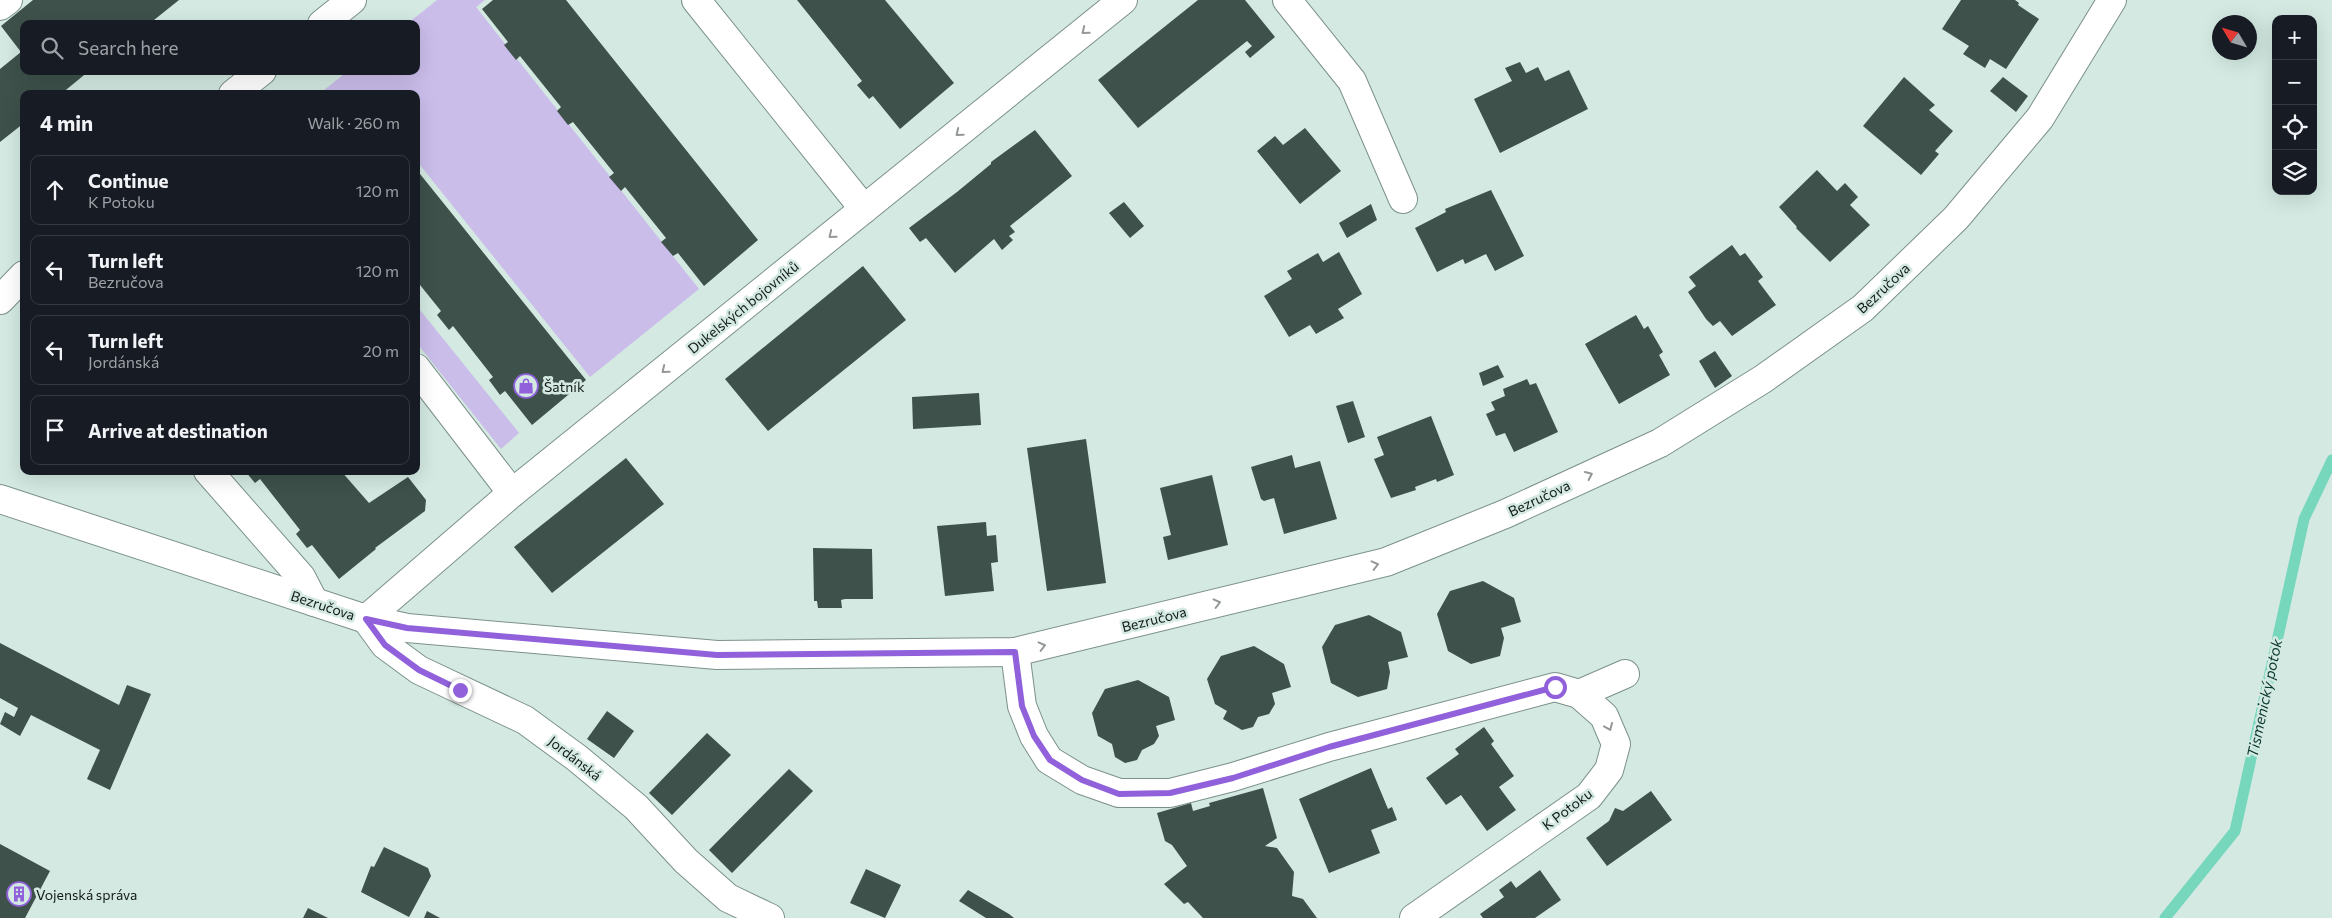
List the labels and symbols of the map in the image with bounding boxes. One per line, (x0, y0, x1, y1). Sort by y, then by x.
north arrow (2212, 15, 2257, 60)
one-way arrow (1082, 25, 1091, 33)
one-way arrow (956, 127, 965, 135)
one-way arrow (829, 229, 838, 238)
street label: Dukelských bojovníků (684, 257, 802, 357)
street label: Bezručova (1853, 259, 1913, 317)
one-way arrow (662, 364, 671, 372)
shop icon: Šatník (513, 373, 539, 399)
place label: Šatník (544, 378, 585, 395)
one-way arrow (1584, 471, 1593, 482)
street label: Bezručova (1505, 476, 1573, 520)
one-way arrow (1370, 560, 1379, 571)
street label: Bezručova (289, 587, 357, 623)
one-way arrow (1212, 598, 1221, 609)
street label: Bezručova (1120, 603, 1188, 635)
water label: Tismenický potok (2243, 636, 2286, 759)
one-way arrow (1037, 641, 1046, 652)
route start (1544, 676, 1567, 699)
route end (449, 679, 472, 702)
one-way arrow (1602, 722, 1613, 731)
street label: Jordánská (545, 732, 605, 784)
street label: K Potoku (1539, 785, 1595, 833)
building icon: Vojenská správa (6, 881, 32, 907)
place label: Vojenská správa (36, 886, 137, 903)

